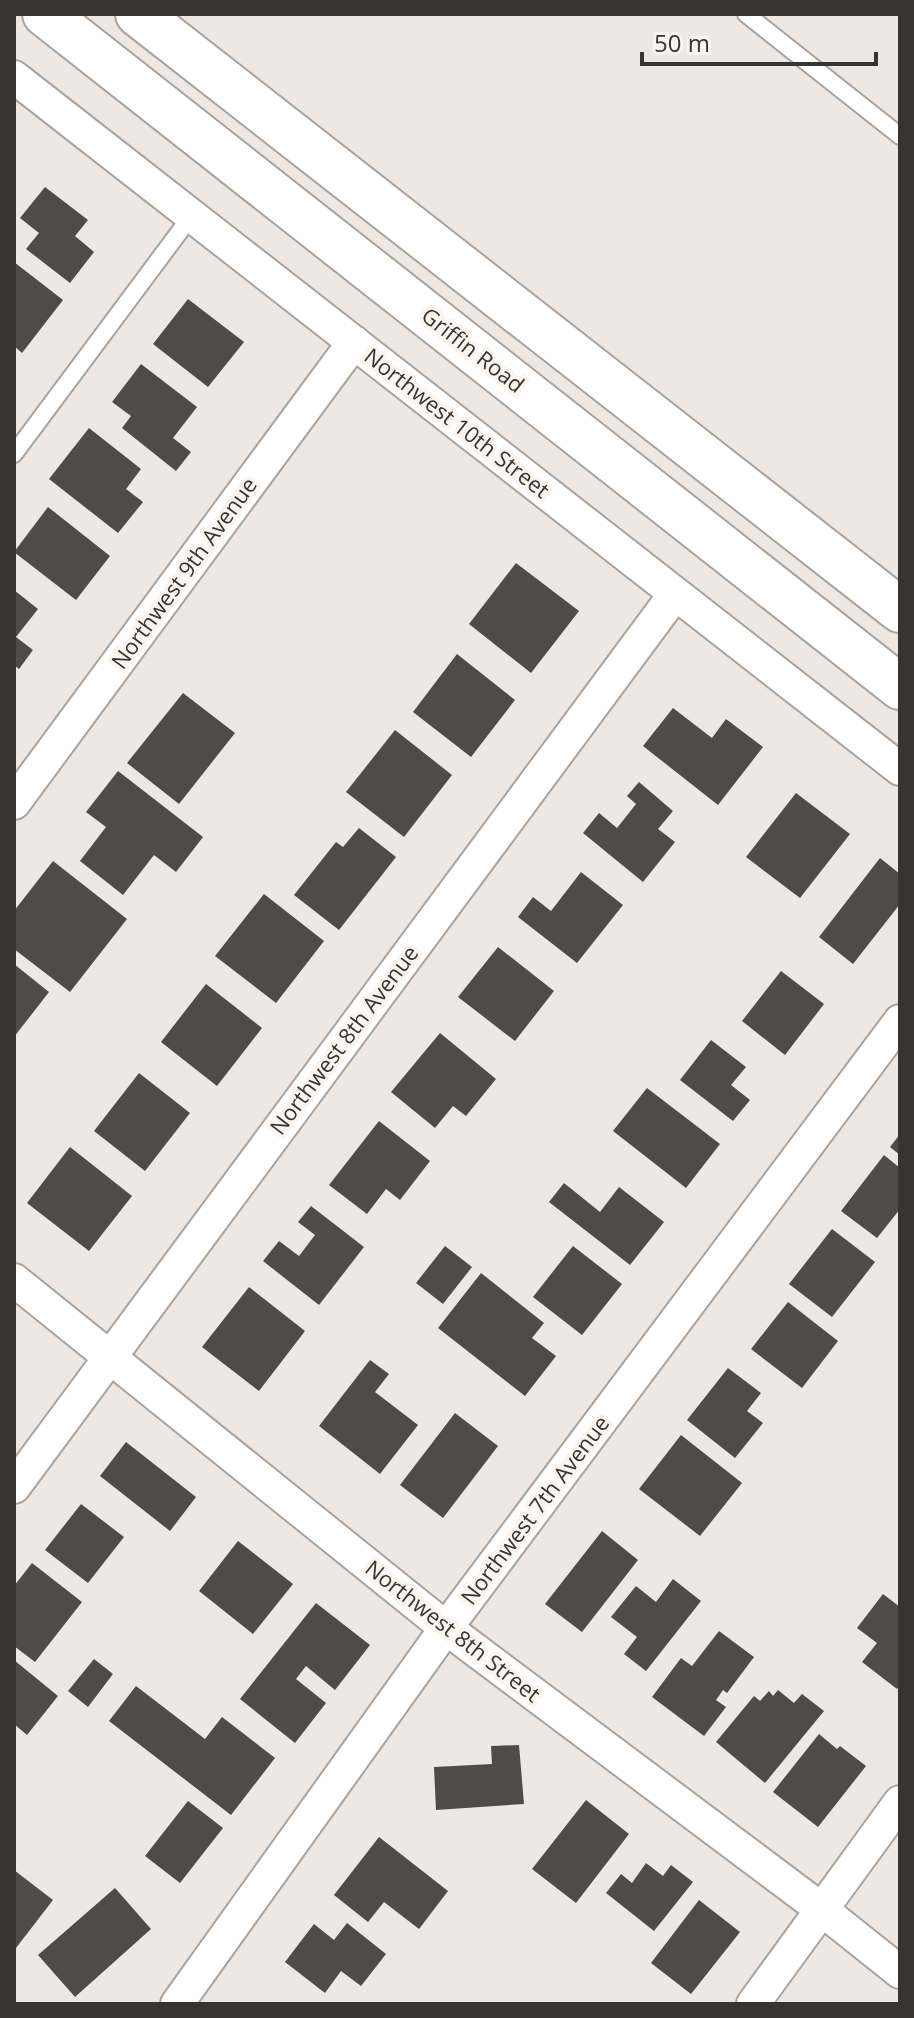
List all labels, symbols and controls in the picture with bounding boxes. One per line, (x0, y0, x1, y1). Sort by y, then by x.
scale bar (642, 16, 876, 66)
text: 50 m (654, 26, 710, 59)
street label: Griffin Road (416, 300, 531, 399)
street label: Northwest 10th Street (359, 340, 557, 504)
street label: Northwest 9th Avenue (104, 471, 263, 674)
street label: Northwest 8th Avenue (262, 939, 424, 1140)
street label: Northwest 7th Avenue (453, 1409, 615, 1610)
street label: Northwest 8th Street (360, 1552, 548, 1708)

